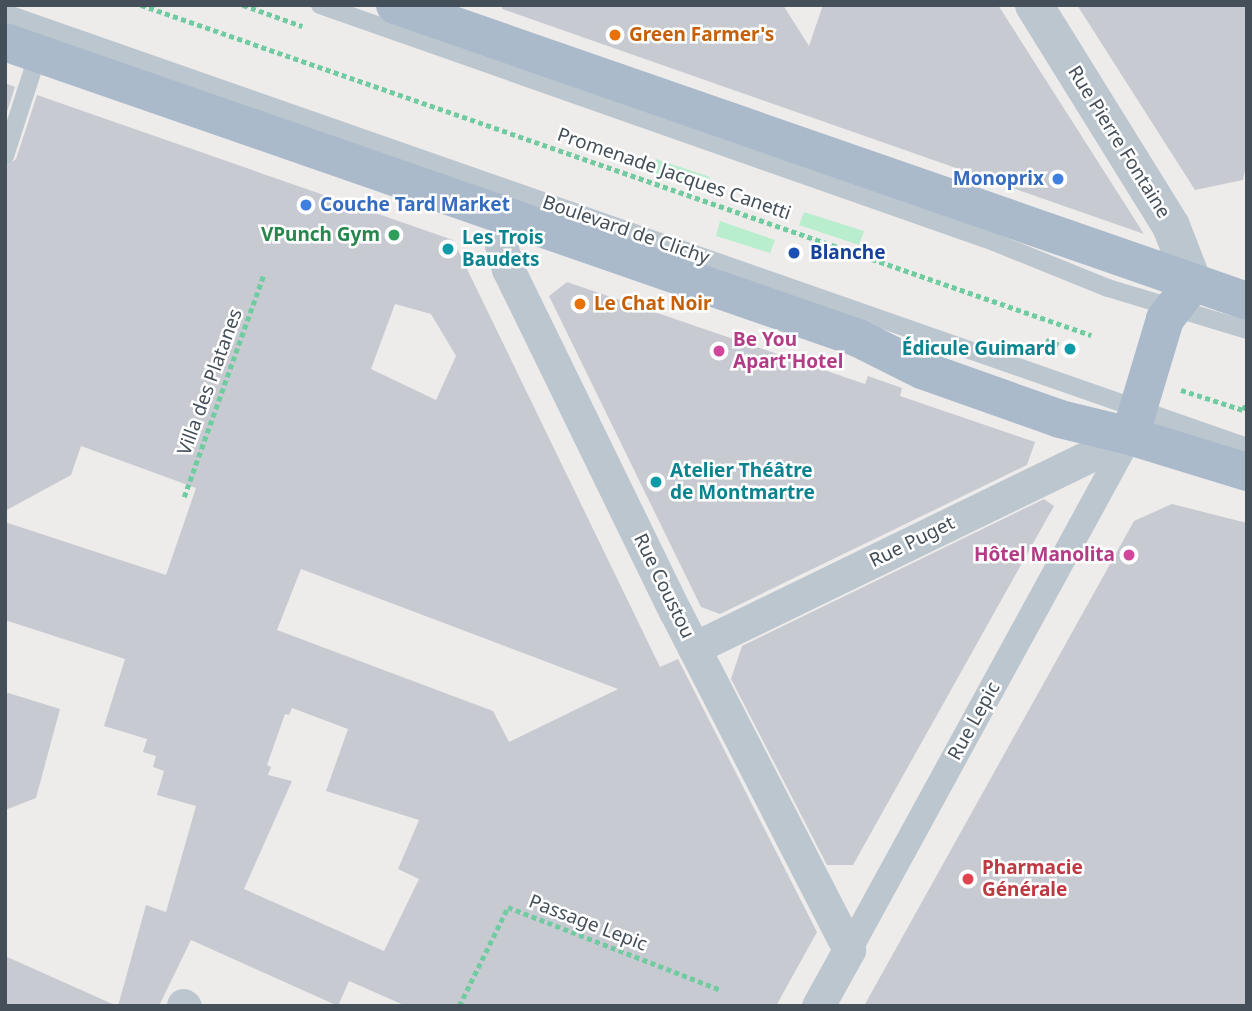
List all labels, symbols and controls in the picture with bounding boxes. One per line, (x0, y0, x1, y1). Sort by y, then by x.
place label: Green Farmer's (629, 24, 774, 46)
marker: Green Farmer's (607, 27, 623, 43)
street label: Rue Pierre Fontaine (1063, 62, 1175, 222)
street label: Promenade Jacques Canetti (554, 123, 794, 225)
place label: Monoprix (953, 168, 1044, 190)
marker: Monoprix (1050, 171, 1066, 187)
street label: Boulevard de Clichy (540, 191, 712, 269)
place label: Couche Tard Market (320, 194, 510, 216)
marker: Couche Tard Market (298, 197, 314, 213)
place label: VPunch Gym (261, 224, 380, 246)
marker: VPunch Gym (386, 227, 402, 243)
place label: Les Trois Baudets (462, 227, 544, 271)
marker: Les Trois Baudets (440, 241, 456, 257)
place label: Blanche (810, 242, 886, 264)
marker: Blanche (784, 243, 804, 263)
place label: Le Chat Noir (594, 293, 712, 315)
marker: Le Chat Noir (572, 296, 588, 312)
street label: Villa des Platanes (173, 306, 247, 458)
place label: Be You Apart'Hotel (733, 329, 843, 373)
place label: Édicule Guimard (902, 338, 1056, 360)
marker: Édicule Guimard (1062, 341, 1078, 357)
marker: Be You Apart'Hotel (711, 343, 727, 359)
place label: Atelier Théâtre de Montmartre (670, 460, 815, 504)
marker: Atelier Théâtre de Montmartre (648, 474, 664, 490)
street label: Rue Puget (866, 512, 958, 572)
street label: Rue Coustou (629, 530, 699, 642)
place label: Hôtel Manolita (974, 544, 1115, 566)
marker: Hôtel Manolita (1121, 547, 1137, 563)
street label: Rue Lepic (943, 678, 1005, 764)
place label: Pharmacie Générale (982, 857, 1083, 901)
marker: Pharmacie Générale (960, 871, 976, 887)
street label: Passage Lepic (526, 890, 650, 956)

